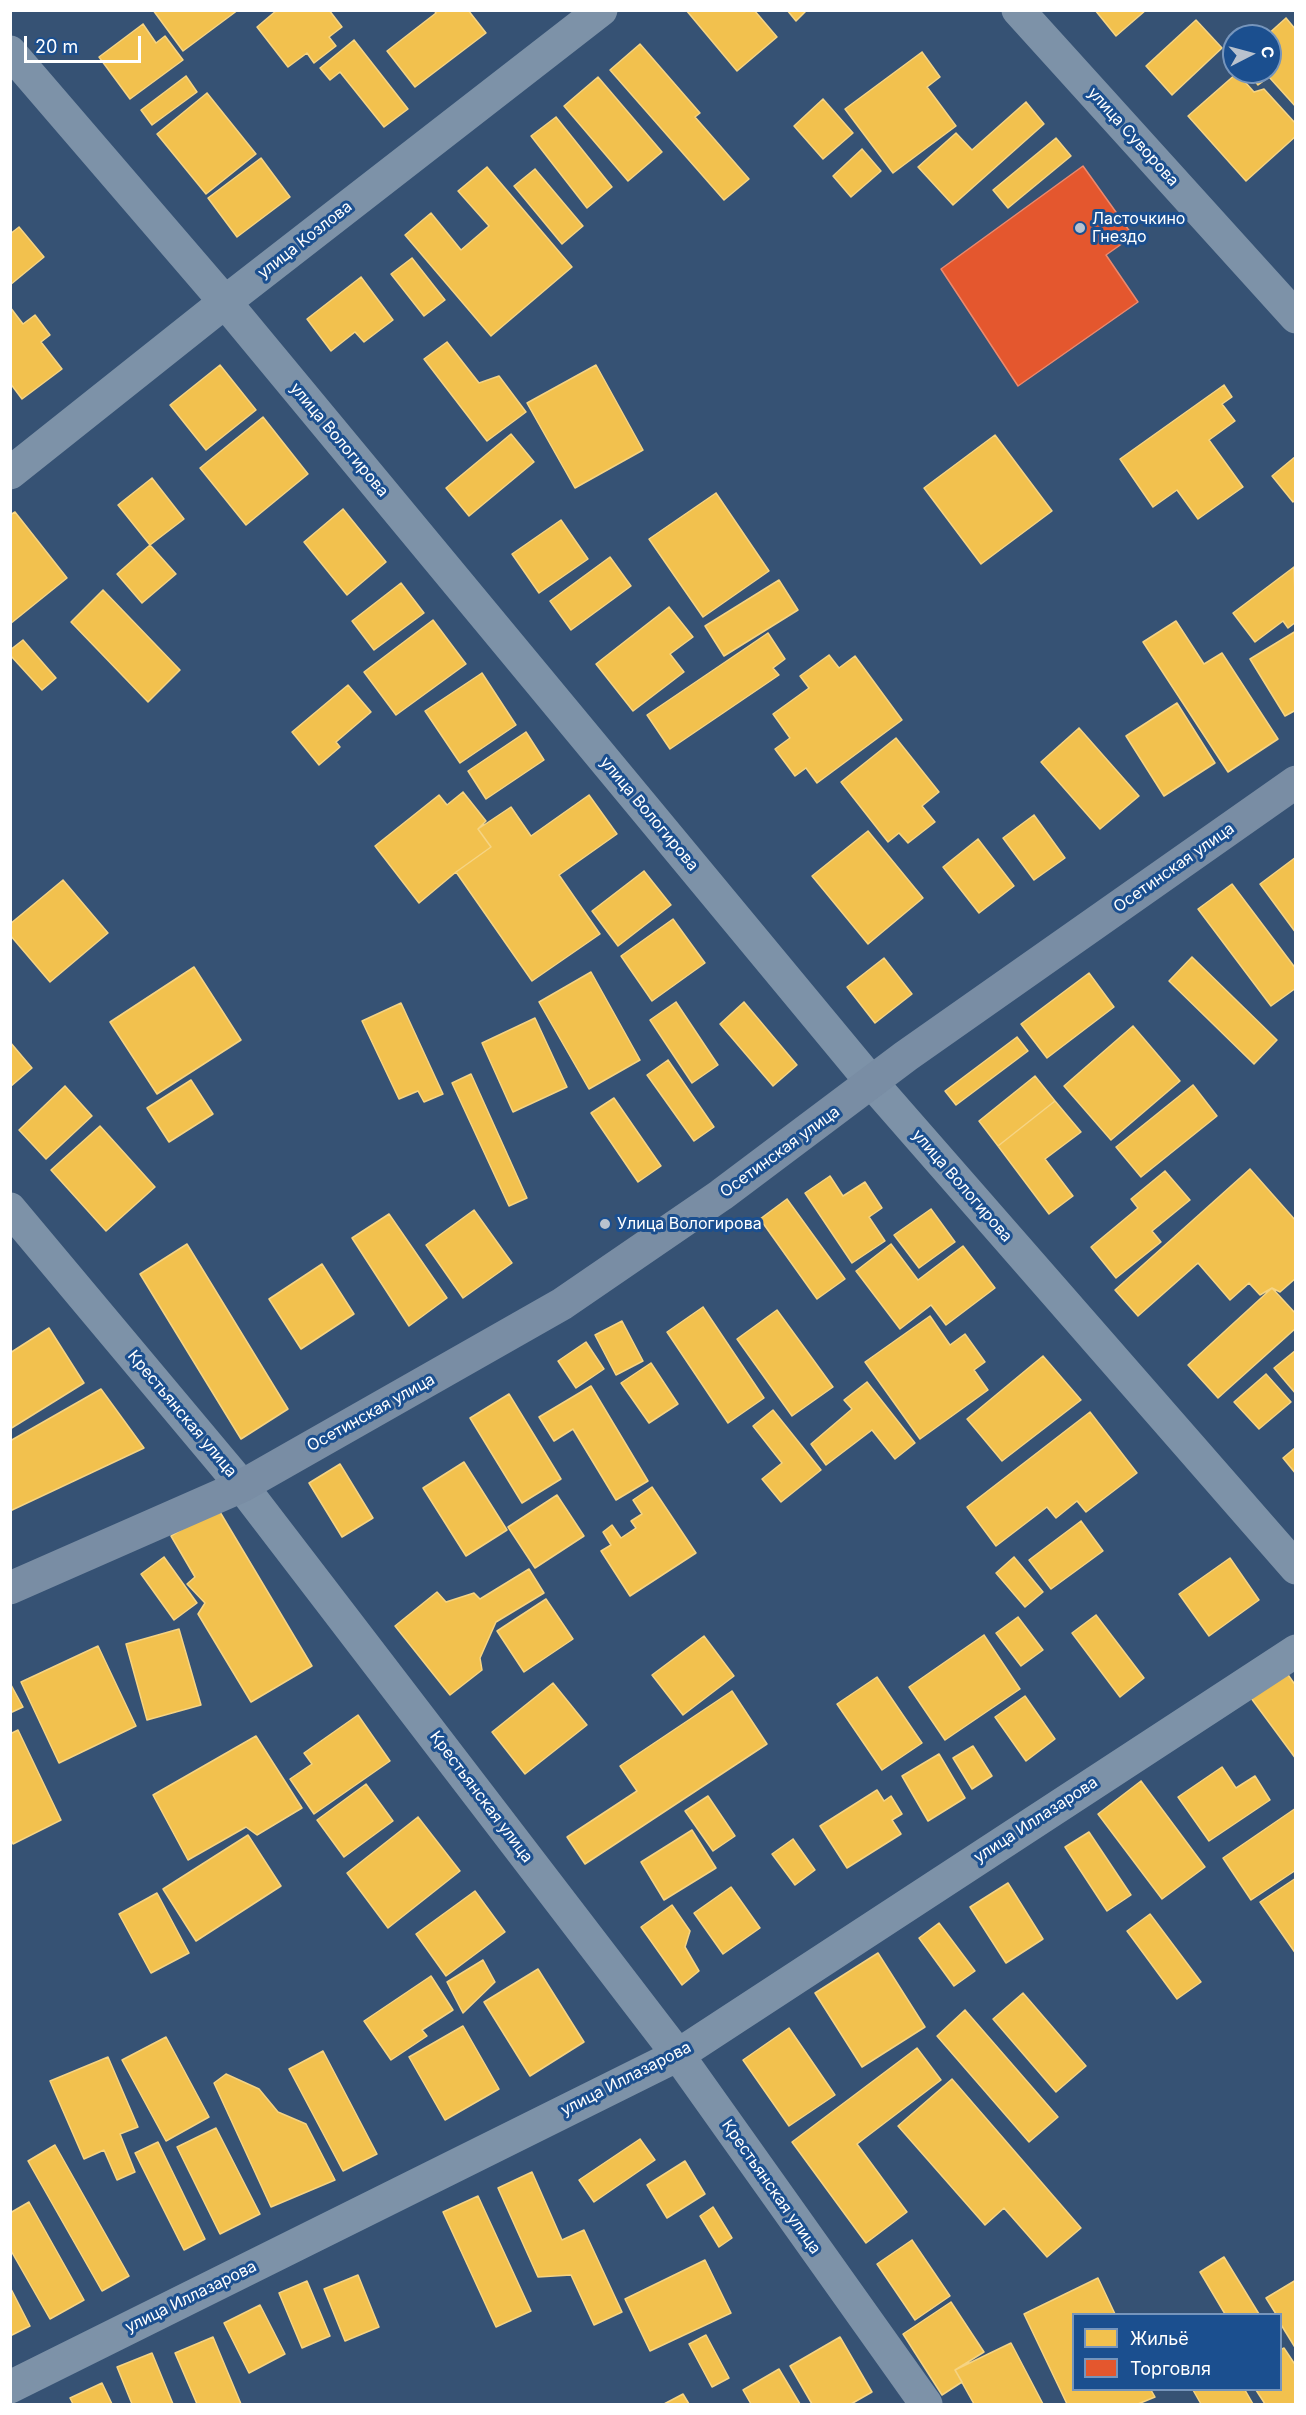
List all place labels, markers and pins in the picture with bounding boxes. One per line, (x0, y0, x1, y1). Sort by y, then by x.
place label: Ласточкино Гнездо (1092, 209, 1185, 247)
marker: Ласточкино Гнездо (1073, 221, 1087, 235)
place label: Улица Вологирова (617, 1214, 762, 1234)
marker: Улица Вологирова (598, 1217, 612, 1231)

